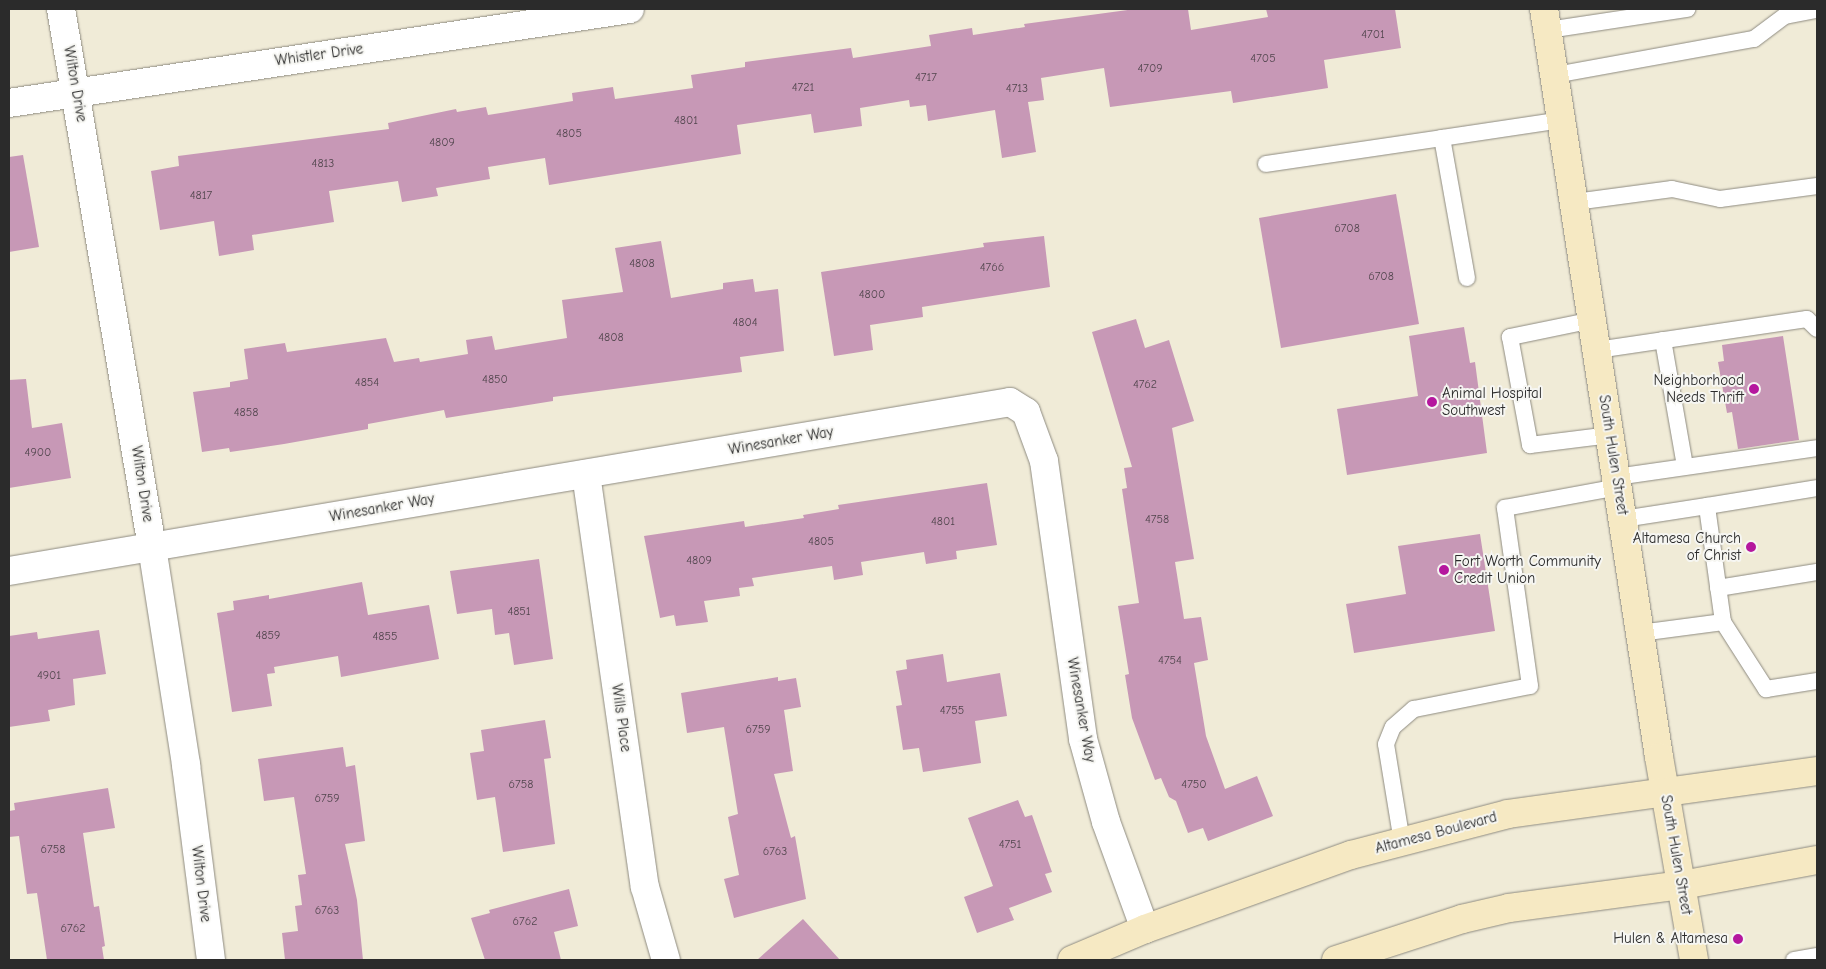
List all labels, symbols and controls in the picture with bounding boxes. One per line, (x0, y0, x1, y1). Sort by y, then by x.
house number: 4701 (1361, 28, 1385, 42)
street label: Whistler Drive (274, 40, 364, 70)
street label: Wilton Drive (59, 44, 91, 124)
house number: 4705 (1250, 52, 1276, 66)
house number: 4709 (1137, 62, 1163, 76)
house number: 4717 (915, 71, 937, 85)
house number: 4721 (792, 81, 814, 95)
house number: 4713 (1006, 82, 1028, 96)
house number: 4801 (674, 114, 698, 128)
house number: 4805 (556, 127, 582, 141)
house number: 4809 (429, 136, 455, 150)
house number: 4813 (312, 157, 334, 171)
house number: 4817 (190, 189, 212, 203)
house number: 6708 (1334, 222, 1360, 236)
house number: 4808 (629, 257, 655, 271)
house number: 4766 (980, 261, 1004, 275)
house number: 6708 (1368, 270, 1394, 284)
house number: 4800 (859, 288, 885, 302)
house number: 4804 (732, 316, 758, 330)
house number: 4808 (598, 331, 624, 345)
place label: Neighborhood Needs Thrift (1653, 371, 1744, 406)
house number: 4850 (482, 373, 508, 387)
house number: 4854 (355, 376, 379, 390)
house number: 4762 (1133, 378, 1157, 392)
marker: Neighborhood Needs Thrift (1748, 383, 1760, 395)
place label: Animal Hospital Southwest (1442, 384, 1542, 419)
street label: South Hulen Street (1595, 394, 1631, 516)
marker: Animal Hospital Southwest (1426, 396, 1438, 408)
house number: 4858 (234, 406, 258, 420)
street label: Winesanker Way (727, 423, 835, 459)
street label: Wilton Drive (127, 445, 157, 523)
house number: 4900 (25, 446, 51, 460)
street label: Winesanker Way (328, 490, 436, 526)
house number: 4758 (1145, 513, 1169, 527)
house number: 4801 (931, 515, 955, 529)
place label: Altamesa Church of Christ (1633, 529, 1741, 564)
house number: 4805 (808, 535, 834, 549)
marker: Altamesa Church of Christ (1745, 541, 1757, 553)
place label: Fort Worth Community Credit Union (1454, 552, 1601, 587)
house number: 4809 (686, 554, 712, 568)
marker: Fort Worth Community Credit Union (1438, 564, 1450, 576)
house number: 4851 (507, 605, 531, 619)
house number: 4859 (256, 629, 280, 643)
house number: 4855 (373, 630, 397, 644)
house number: 4754 (1158, 654, 1182, 668)
street label: Winesanker Way (1063, 656, 1099, 764)
house number: 4901 (37, 669, 61, 683)
street label: Wills Place (607, 683, 635, 753)
house number: 4755 (940, 704, 964, 718)
house number: 6759 (745, 723, 771, 737)
house number: 6758 (509, 778, 533, 792)
house number: 4750 (1181, 778, 1207, 792)
house number: 6759 (314, 792, 340, 806)
street label: South Hulen Street (1657, 794, 1695, 916)
street label: Altamesa Boulevard (1373, 808, 1499, 858)
house number: 4751 (999, 838, 1021, 852)
house number: 6758 (41, 843, 65, 857)
street label: Wilton Drive (187, 845, 215, 923)
house number: 6763 (763, 845, 787, 859)
house number: 6763 (315, 904, 339, 918)
house number: 6762 (513, 915, 537, 929)
house number: 6762 (61, 922, 85, 936)
place label: Hulen & Altamesa (1613, 930, 1728, 948)
marker: Hulen & Altamesa (1732, 933, 1744, 945)

